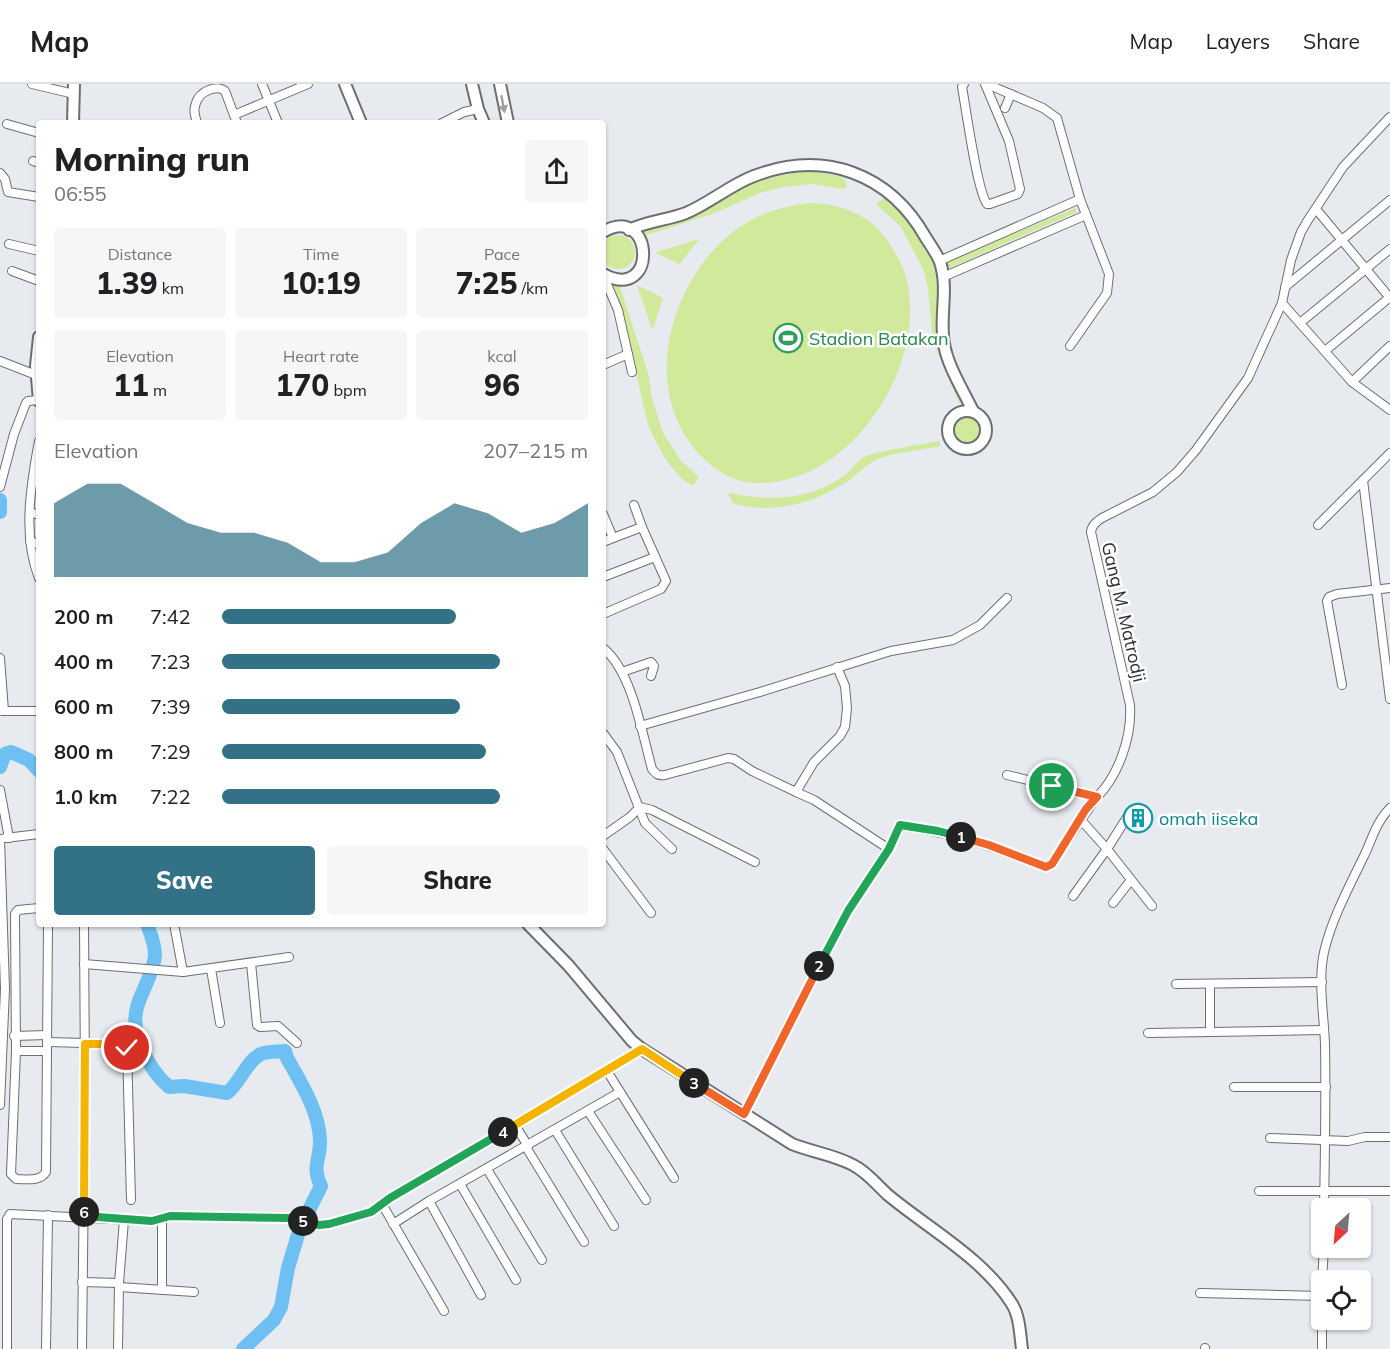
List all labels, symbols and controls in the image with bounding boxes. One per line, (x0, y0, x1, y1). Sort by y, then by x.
text: Map (30, 24, 89, 59)
text: Map (1130, 28, 1173, 54)
text: Layers (1206, 28, 1270, 54)
text: Share (1303, 28, 1360, 54)
one-way arrow (499, 94, 508, 113)
text: Morning run (54, 138, 250, 179)
button: share (525, 140, 588, 203)
text: 06:55 (54, 181, 107, 206)
text: Distance (108, 244, 172, 264)
text: Time (303, 244, 339, 264)
text: Pace (484, 244, 520, 264)
text: 1.39 (96, 264, 158, 302)
text: 10:19 (281, 264, 361, 302)
text: 7:25 (456, 264, 517, 302)
text: km (158, 278, 184, 298)
text: /km (517, 278, 548, 298)
sports icon: Stadion Batakan (772, 322, 804, 354)
place label: Stadion Batakan (809, 327, 949, 350)
text: Elevation (106, 346, 174, 366)
text: Heart rate (283, 346, 359, 366)
text: kcal (487, 346, 517, 366)
text: 11 (113, 366, 149, 404)
text: 170 (275, 366, 329, 404)
text: 96 (484, 366, 520, 404)
text: m (149, 380, 167, 400)
text: bpm (329, 380, 367, 400)
text: Elevation (54, 438, 139, 463)
text: 207–215 m (483, 438, 588, 463)
street label: Gang M. Matrodji (1097, 540, 1151, 684)
text: 200 m (54, 604, 113, 629)
text: 7:42 (150, 604, 191, 629)
text: 400 m (54, 649, 113, 674)
text: 7:23 (150, 649, 191, 674)
text: 600 m (54, 694, 113, 719)
text: 7:39 (150, 694, 191, 719)
text: 800 m (54, 739, 113, 764)
text: 7:29 (150, 739, 191, 764)
pin (1026, 760, 1077, 811)
icon: arrive (1035, 769, 1068, 802)
text: 1.0 km (54, 784, 117, 809)
text: 7:22 (150, 784, 191, 809)
building icon: omah iiseka (1122, 802, 1154, 834)
place label: omah iiseka (1159, 807, 1258, 830)
pin: 1 (946, 822, 976, 852)
text: 1 (956, 827, 966, 847)
button: Save (54, 846, 315, 915)
button: Share (327, 846, 588, 915)
pin: 2 (804, 951, 834, 981)
text: 2 (814, 956, 824, 976)
pin (101, 1022, 152, 1073)
icon: check (110, 1031, 143, 1064)
pin: 3 (679, 1068, 709, 1098)
text: 3 (689, 1073, 699, 1093)
pin: 4 (488, 1117, 518, 1147)
text: 4 (498, 1122, 508, 1142)
pin: 6 (69, 1197, 99, 1227)
north arrow (1311, 1198, 1371, 1258)
map controls (1311, 1198, 1371, 1330)
text: 6 (79, 1202, 89, 1222)
pin: 5 (288, 1206, 318, 1236)
text: 5 (298, 1211, 308, 1231)
button: locate (1311, 1270, 1371, 1330)

